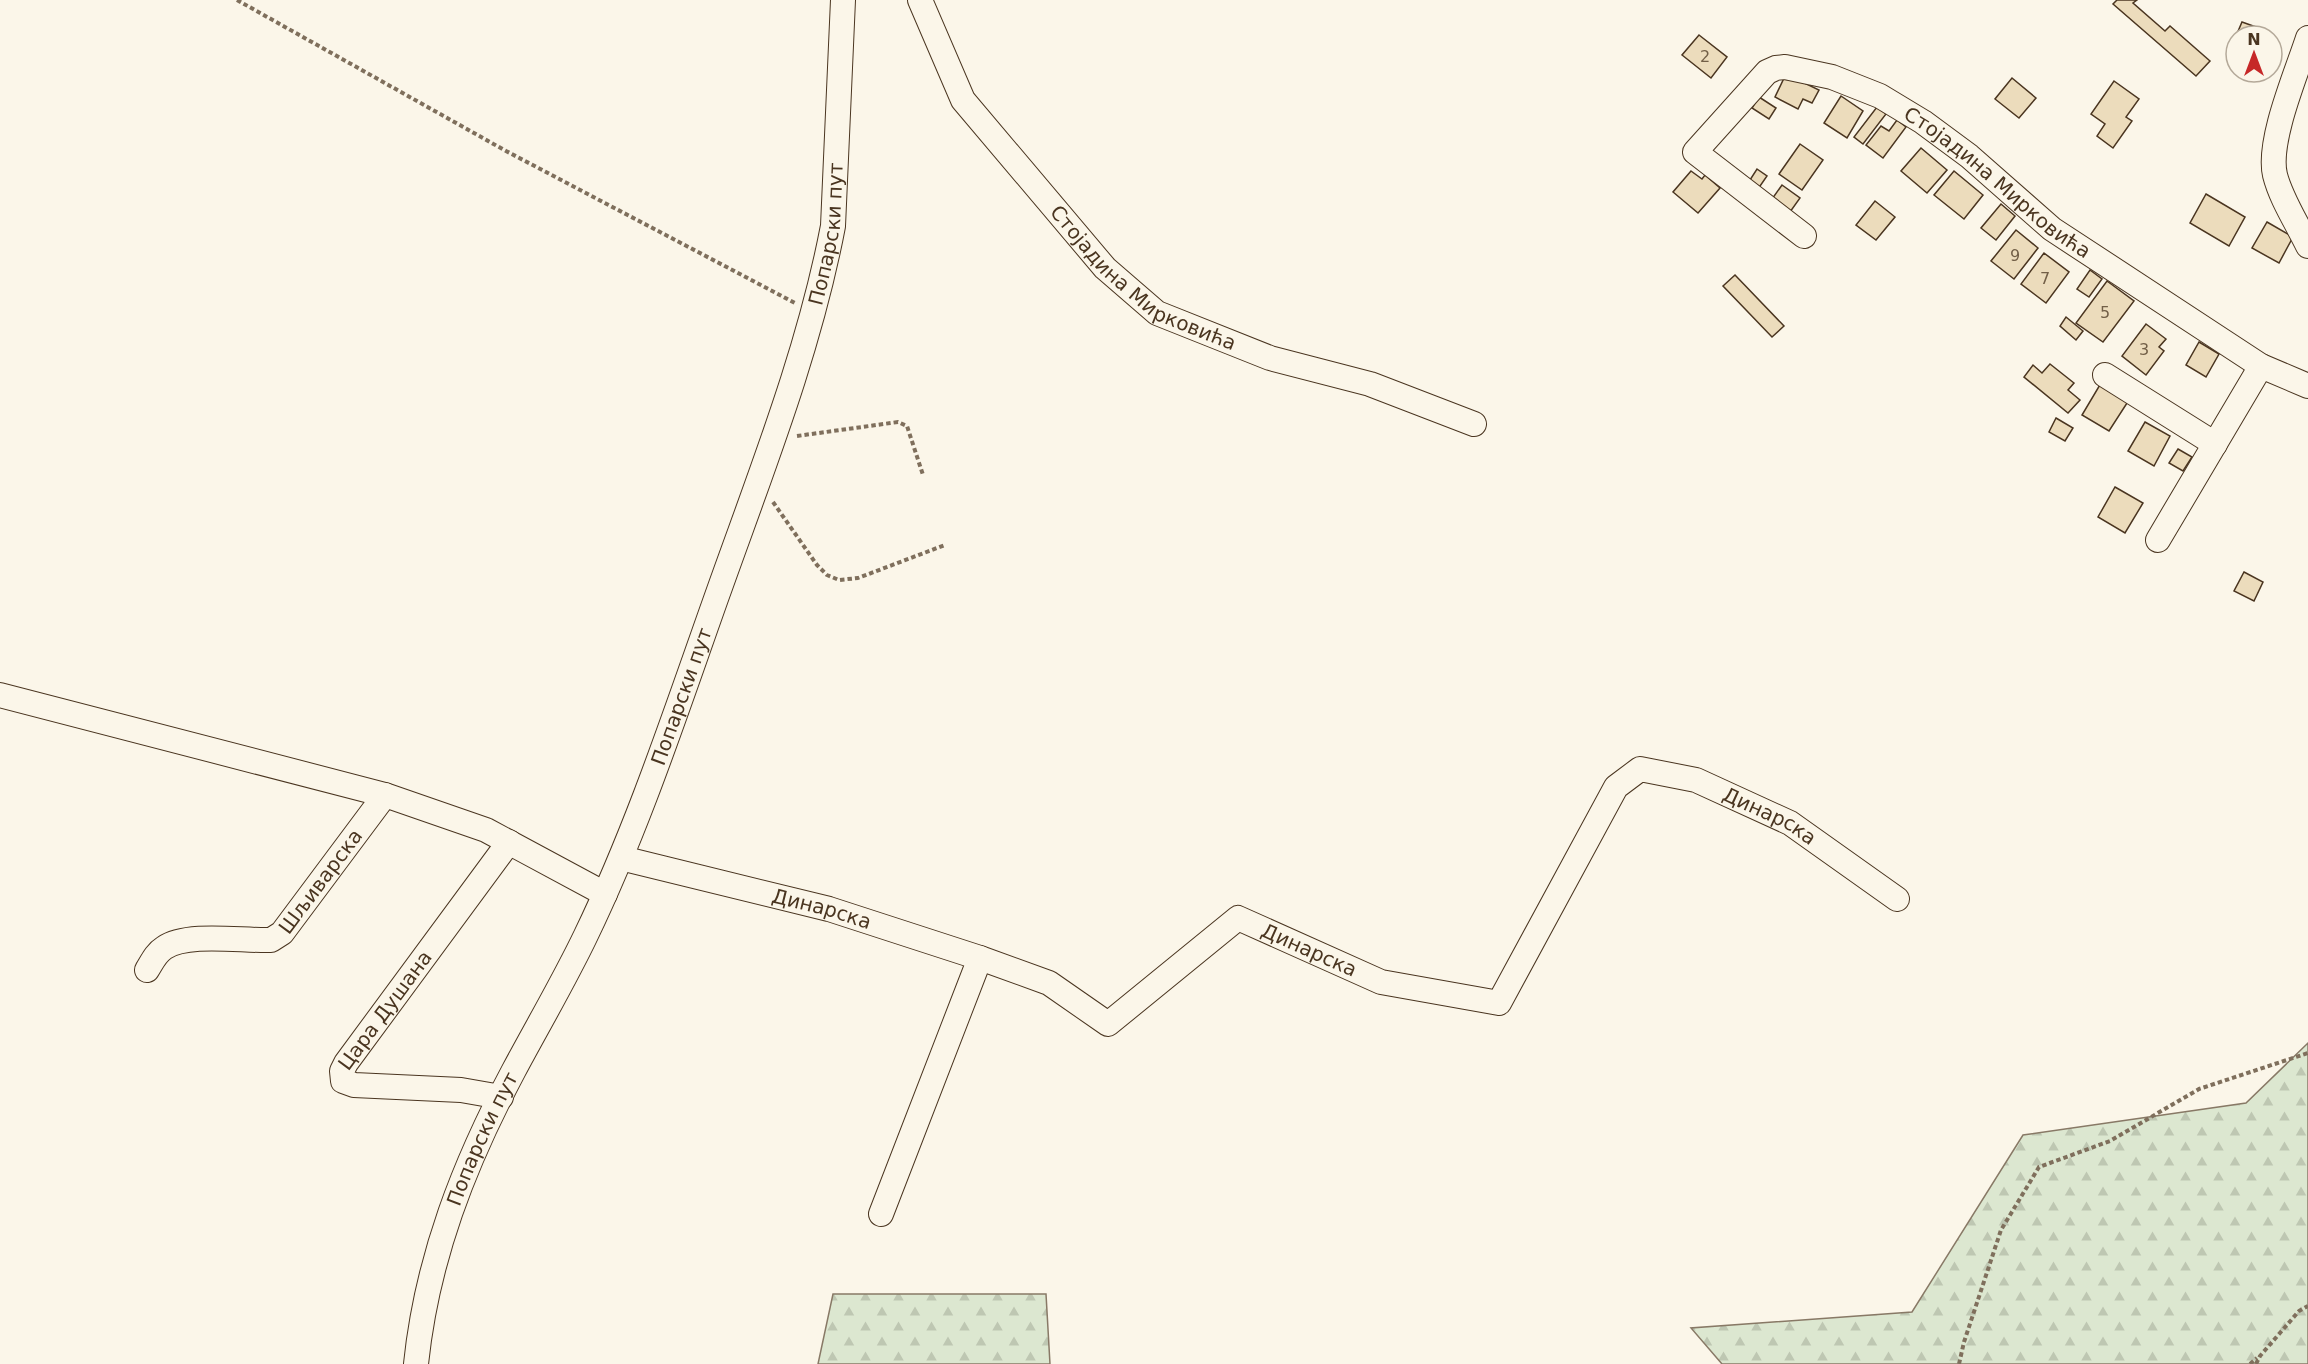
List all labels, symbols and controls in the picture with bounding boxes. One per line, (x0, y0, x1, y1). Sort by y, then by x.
north arrow (2224, 24, 2284, 84)
text: N (2247, 30, 2261, 49)
house number: 2 (1700, 47, 1710, 66)
street label: Стојадина Мирковића (1900, 101, 2095, 263)
street label: Попарски пут (803, 162, 848, 308)
street label: Стојадина Мирковића (1045, 200, 1240, 355)
house number: 9 (2010, 246, 2020, 265)
house number: 7 (2040, 269, 2050, 288)
house number: 5 (2100, 303, 2110, 322)
house number: 3 (2139, 340, 2149, 359)
street label: Попарски пут (646, 624, 717, 769)
street label: Динарска (1719, 782, 1821, 850)
street label: Шљиварска (274, 824, 367, 939)
street label: Динарска (770, 883, 874, 934)
street label: Динарска (1258, 918, 1361, 982)
street label: Цара Душана (333, 946, 437, 1075)
street label: Попарски пут (442, 1067, 523, 1209)

